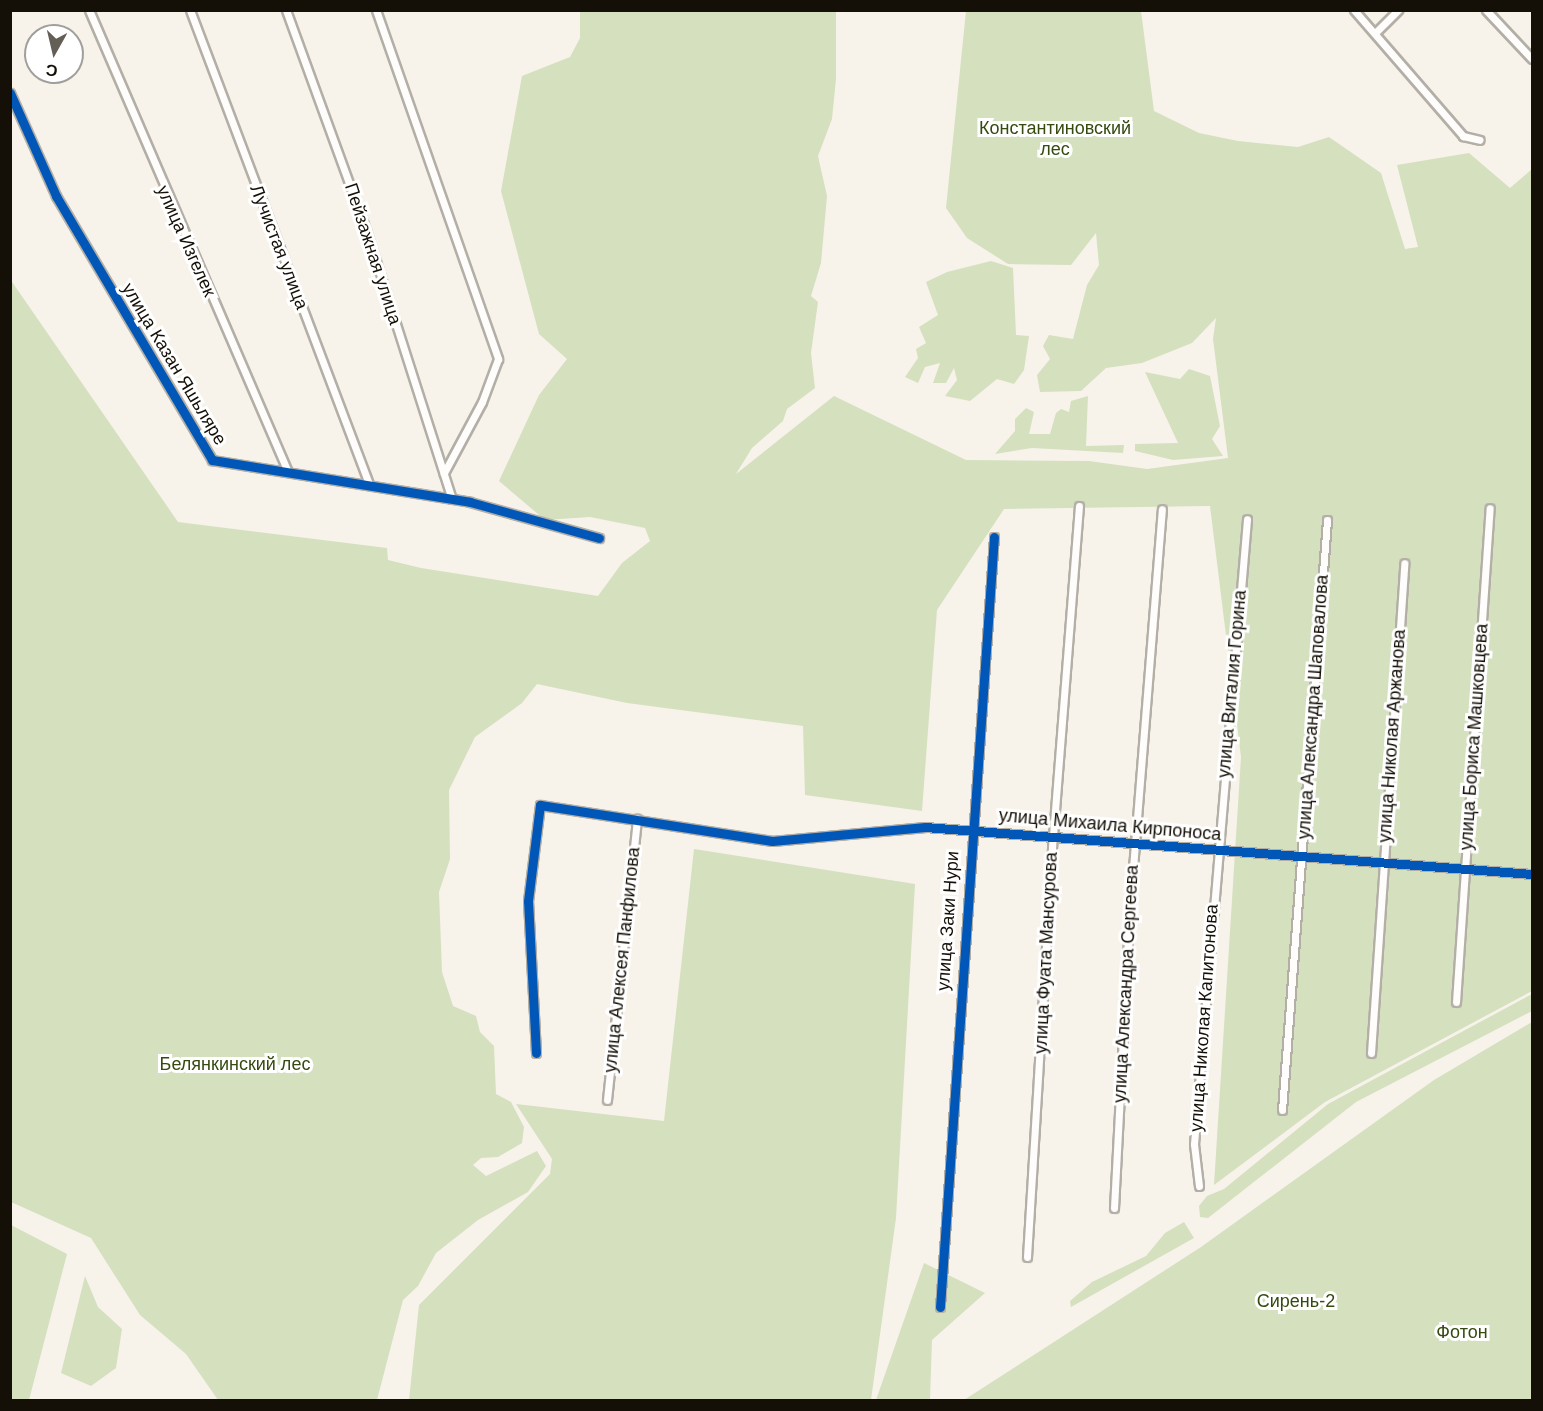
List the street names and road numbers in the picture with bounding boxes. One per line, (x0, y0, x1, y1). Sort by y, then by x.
street label: Пейзажная улица (340, 181, 406, 327)
street label: улица Изгелек (152, 182, 220, 300)
street label: Лучистая улица (245, 182, 313, 312)
street label: улица Казан Яшьляре (117, 279, 231, 449)
street label: улица Александра Шаповалова (1293, 574, 1333, 840)
street label: улица Виталия Горина (1213, 589, 1251, 779)
street label: улица Бориса Машковцева (1455, 623, 1493, 851)
street label: улица Николая Аржанова (1374, 629, 1410, 843)
street label: улица Михаила Кирпоноса (998, 805, 1222, 845)
street label: улица Алексея Панфилова (599, 846, 645, 1074)
street label: улица Заки Нури (932, 850, 964, 992)
street label: улица Фуата Мансурова (1030, 852, 1062, 1054)
street label: улица Александра Сергеева (1109, 865, 1143, 1103)
street label: улица Николая Капитонова (1185, 903, 1223, 1133)

